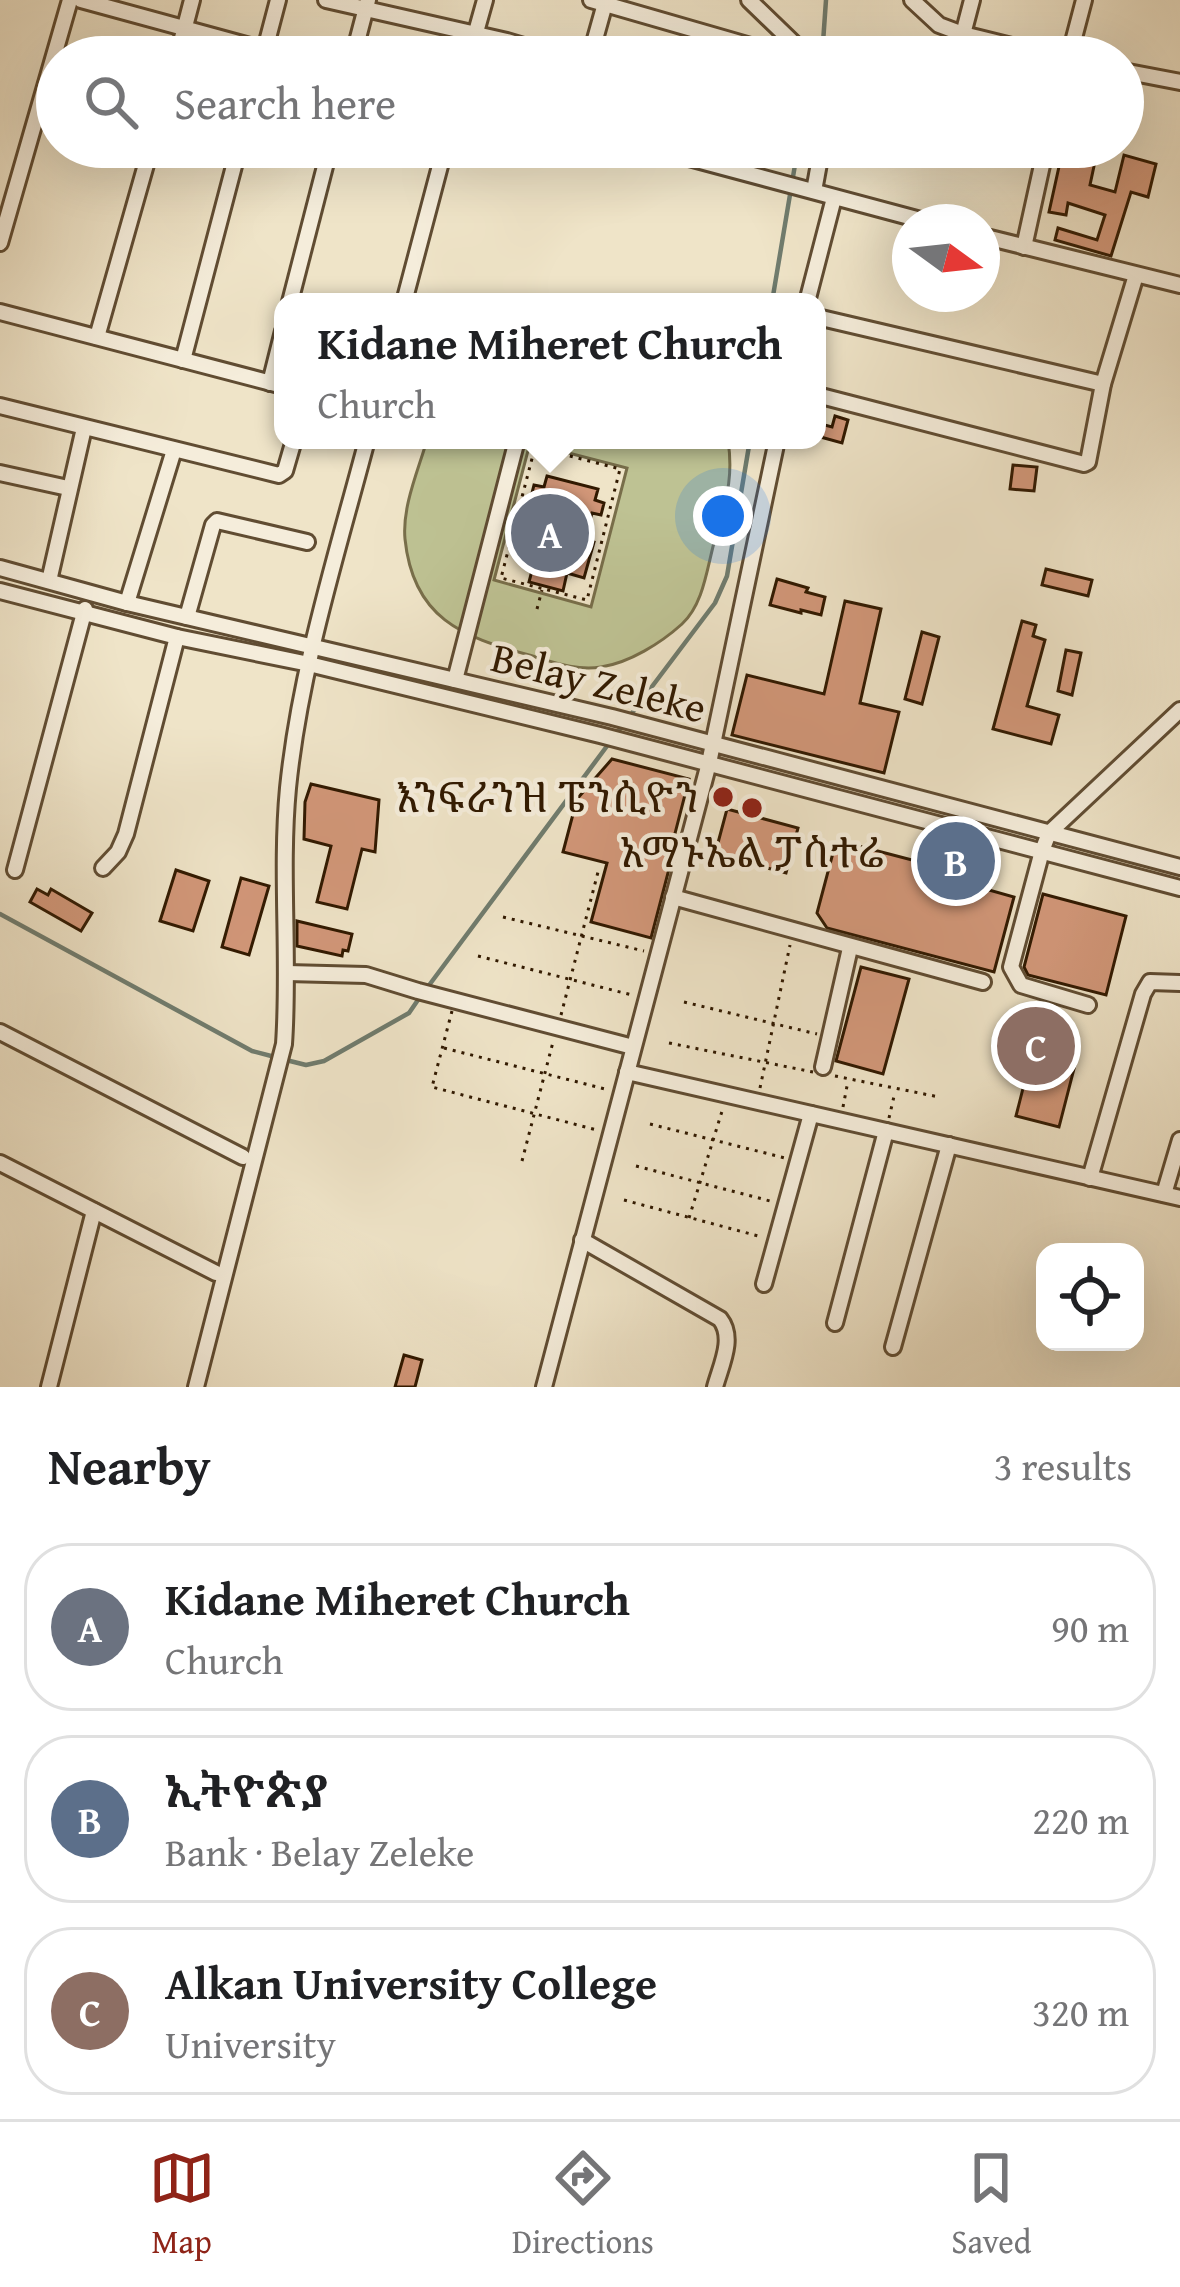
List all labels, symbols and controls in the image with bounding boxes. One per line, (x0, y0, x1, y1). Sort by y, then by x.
search box (36, 36, 1144, 168)
icon: search (78, 69, 144, 135)
text: Search here (174, 70, 396, 135)
north arrow (892, 204, 1000, 312)
popup (274, 293, 826, 449)
text: Kidane Miheret Church (318, 310, 782, 375)
text: Church (318, 375, 436, 432)
your location (693, 486, 753, 546)
pin: A (511, 488, 589, 578)
street label: Belay Zeleke (485, 625, 713, 738)
place label: እንፍራንዝ ፔንሲዮን (397, 766, 699, 827)
marker: እንፍራንዝ ፔንሲዮን (710, 784, 736, 810)
marker: አማኑኤል ፓስተሬ (739, 795, 765, 821)
pin: B (917, 816, 995, 906)
place label: አማኑኤል ፓስተሬ (620, 821, 884, 882)
pin: C (997, 1001, 1075, 1091)
map controls (1036, 1243, 1144, 1351)
button: locate (1036, 1243, 1144, 1351)
text: Nearby (48, 1428, 211, 1503)
text: 3 results (994, 1437, 1132, 1494)
text: Kidane Miheret Church (165, 1566, 630, 1631)
text: A (78, 1599, 102, 1656)
text: 90 m (1051, 1599, 1129, 1656)
text: Church (165, 1631, 283, 1688)
text: ኢትዮጵያ (165, 1758, 328, 1823)
text: B (78, 1791, 102, 1848)
text: 220 m (1032, 1791, 1129, 1848)
text: Bank · Belay Zeleke (165, 1823, 474, 1880)
text: Alkan University College (165, 1950, 657, 2015)
text: C (79, 1983, 101, 2040)
text: 320 m (1032, 1983, 1129, 2040)
text: University (165, 2015, 336, 2072)
tab: Map (149, 2145, 215, 2265)
tab: Directions (512, 2145, 654, 2265)
tab: Saved (951, 2145, 1031, 2265)

